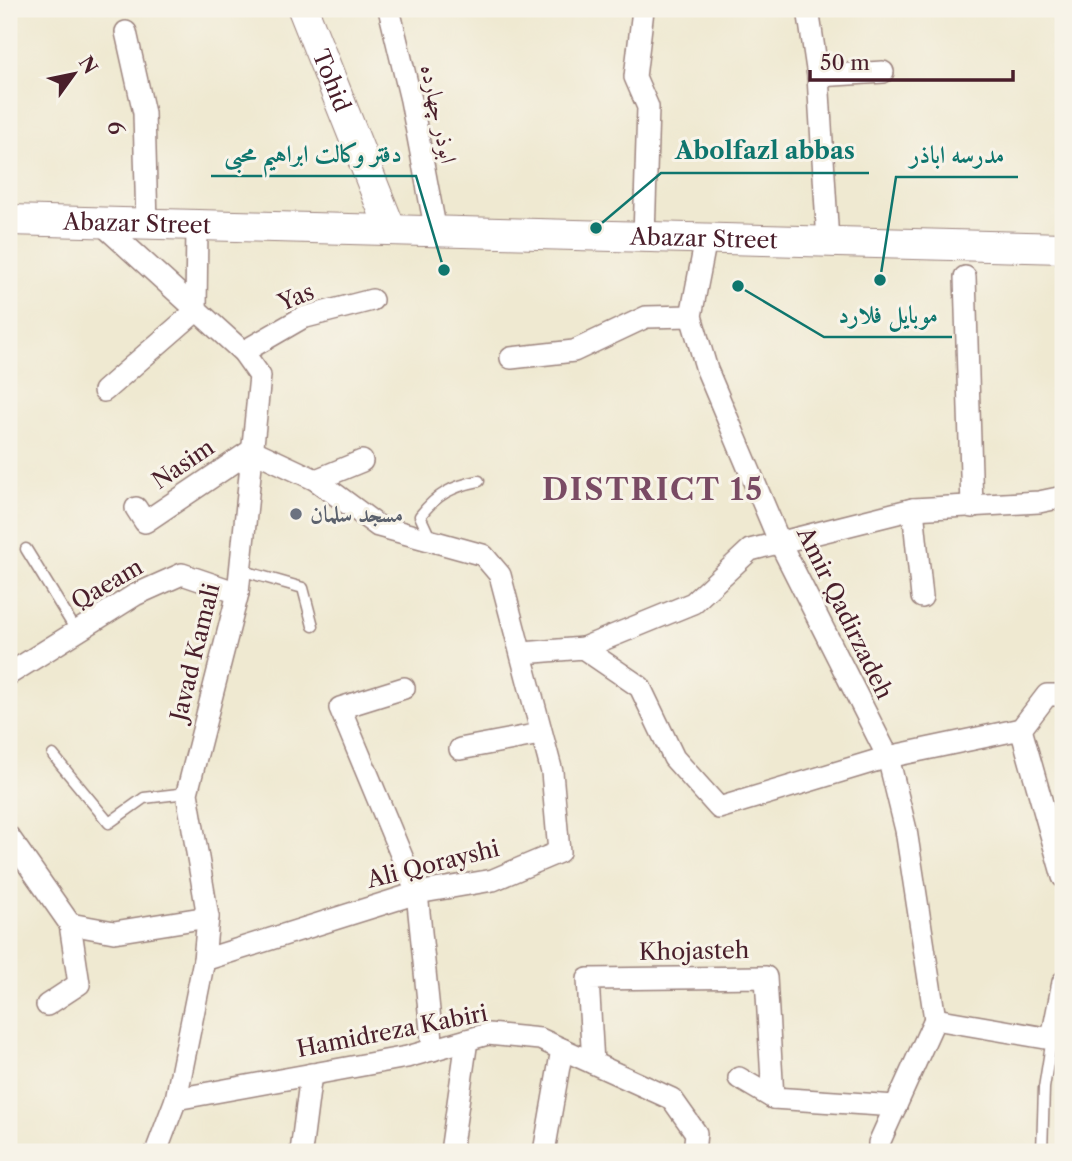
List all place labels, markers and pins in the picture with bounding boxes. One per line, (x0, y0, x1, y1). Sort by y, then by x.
callout: Abolfazl abbas (661, 128, 869, 173)
callout: دفتر وکالت ابراهیم محبی (211, 131, 416, 176)
callout: مدرسه اباذر (896, 132, 1018, 177)
callout: موبایل فلارد (824, 292, 952, 337)
place label: مسجد سلمان (310, 500, 403, 528)
marker: مسجد سلمان (288, 506, 304, 522)

